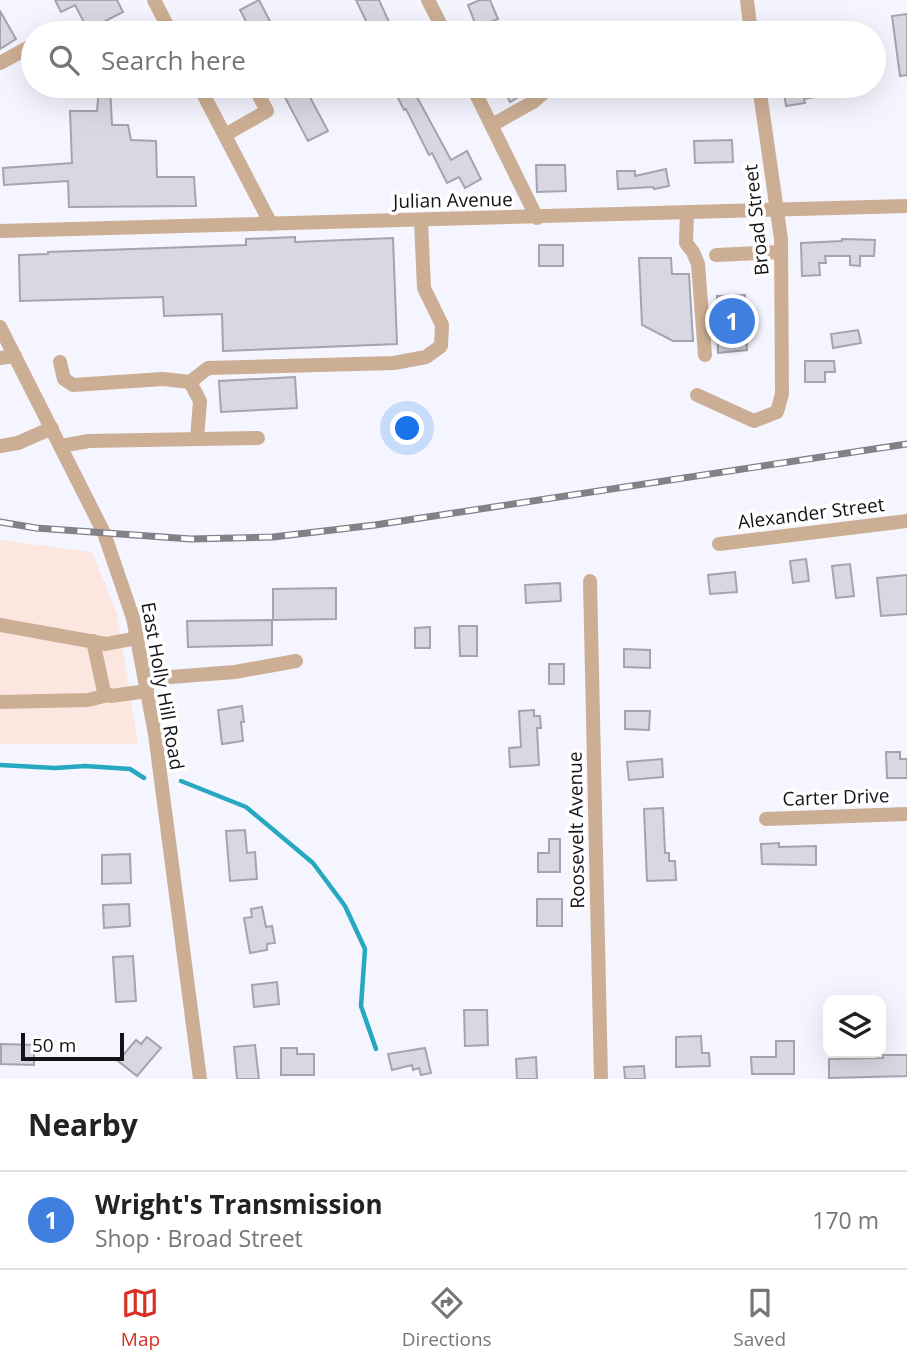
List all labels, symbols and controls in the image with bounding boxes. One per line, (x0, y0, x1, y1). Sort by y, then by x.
search box (21, 21, 886, 98)
icon: search (45, 41, 83, 79)
text: Search here (101, 42, 246, 78)
street label: Broad Street (737, 163, 775, 277)
street label: Julian Avenue (391, 186, 513, 214)
pin: 1 (709, 295, 755, 347)
your location (390, 411, 424, 445)
street label: Alexander Street (736, 491, 886, 535)
street label: East Holly Hill Road (135, 600, 191, 772)
street label: Roosevelt Avenue (562, 751, 590, 909)
street label: Carter Drive (782, 782, 890, 812)
map controls (823, 995, 886, 1058)
button: layers (823, 995, 886, 1058)
scale bar (21, 1030, 124, 1062)
text: 50 m (32, 1032, 76, 1058)
text: Nearby (28, 1104, 138, 1145)
text: Wright's Transmission (95, 1186, 383, 1222)
text: 1 (44, 1204, 58, 1236)
text: 170 m (812, 1204, 879, 1236)
text: Shop · Broad Street (95, 1222, 303, 1254)
tab: Map (121, 1284, 160, 1352)
tab: Directions (402, 1284, 492, 1352)
tab: Saved (733, 1284, 786, 1352)

